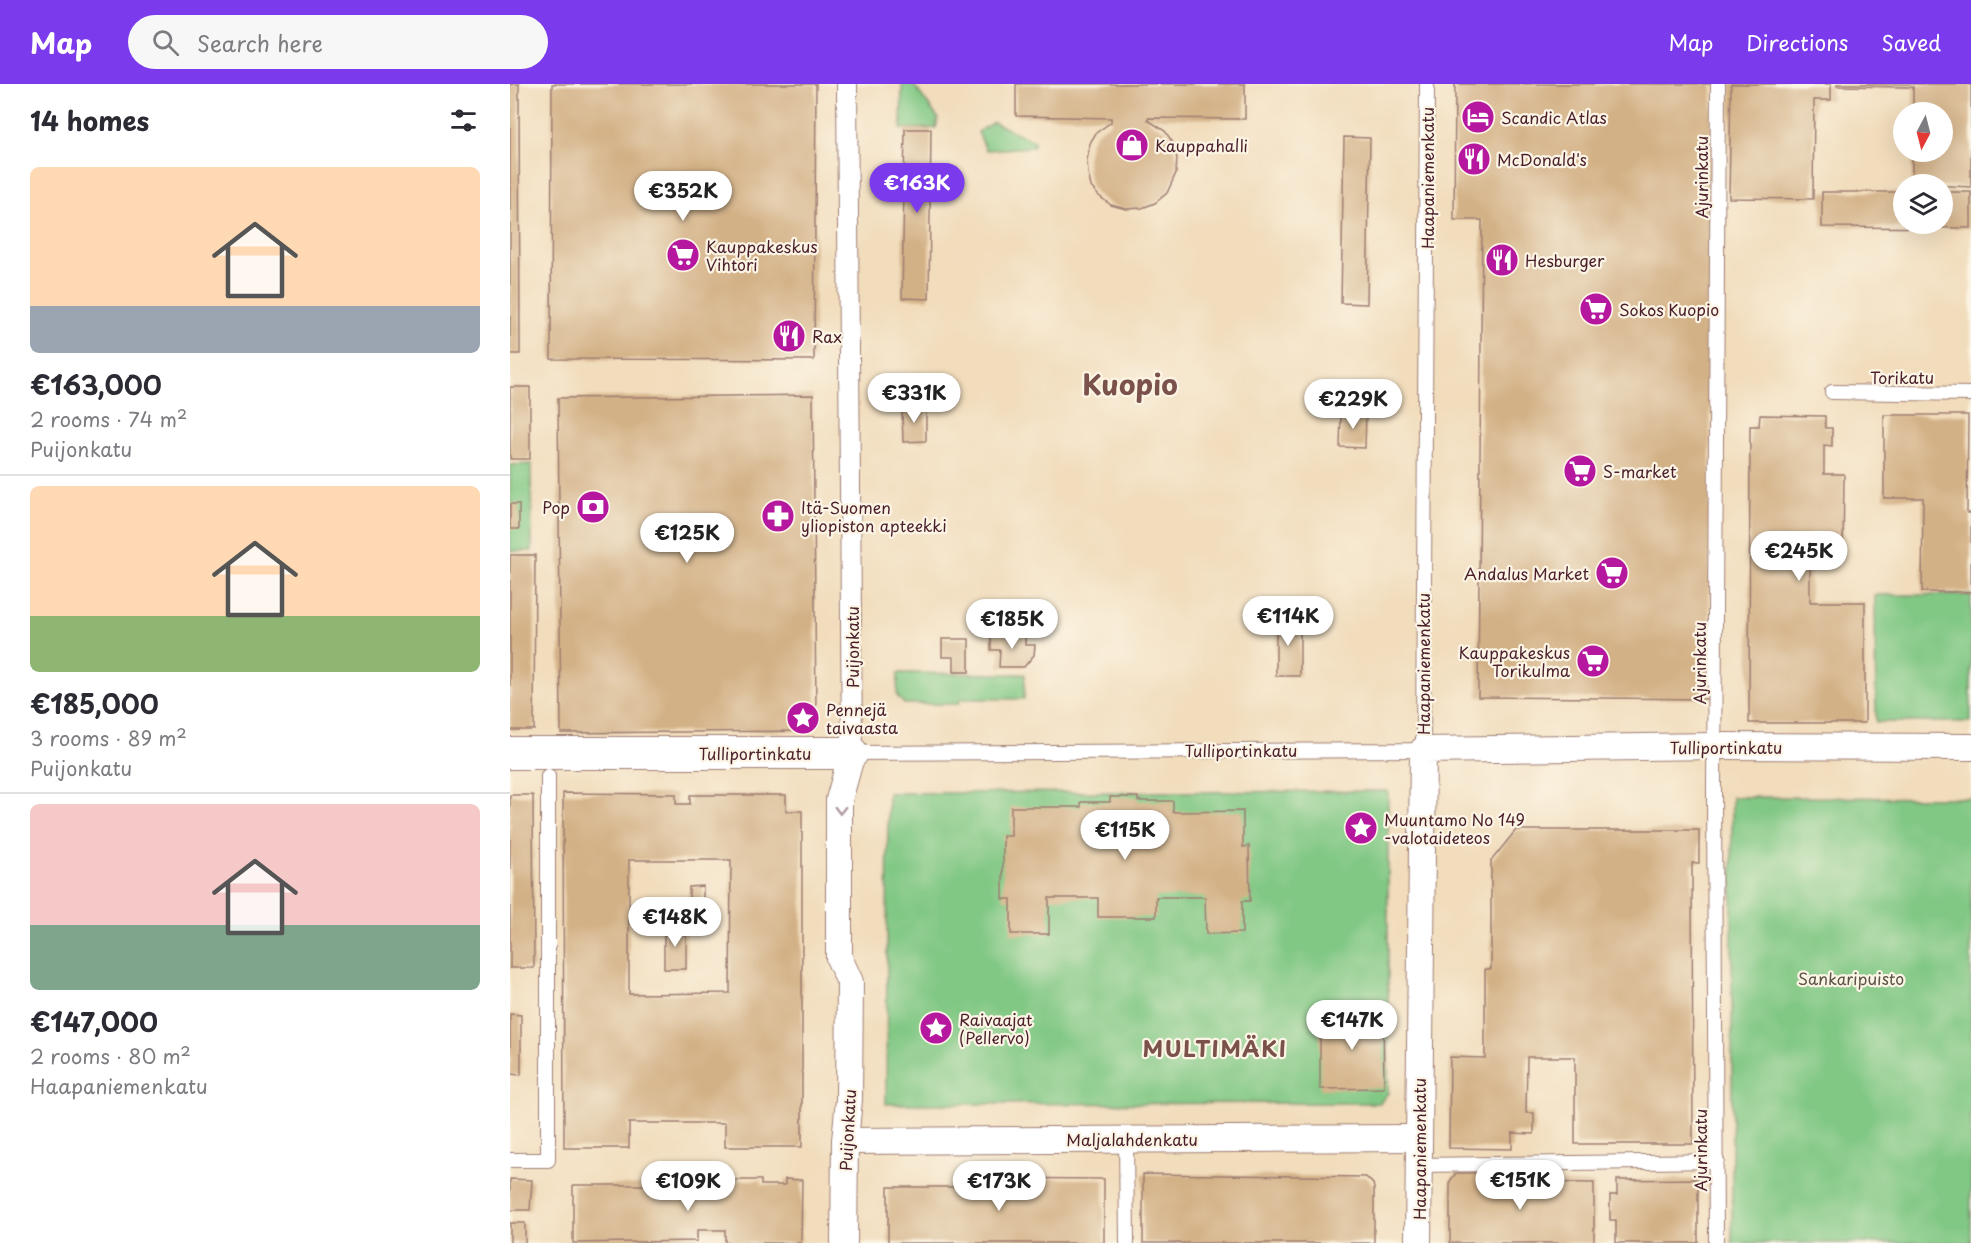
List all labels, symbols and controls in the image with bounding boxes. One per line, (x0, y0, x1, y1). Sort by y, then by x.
search box (128, 15, 548, 69)
text: Map (30, 21, 92, 64)
icon: search (149, 26, 182, 59)
text: Search here (197, 26, 323, 59)
text: Map (1668, 26, 1713, 58)
text: Directions (1746, 26, 1848, 58)
text: Saved (1881, 26, 1941, 58)
hotel icon: Scandic Atlas (1460, 99, 1496, 135)
text: 14 homes (30, 101, 149, 140)
north arrow (1893, 102, 1953, 162)
map controls (1893, 102, 1953, 234)
icon: filters (447, 104, 480, 137)
place label: Scandic Atlas (1501, 105, 1607, 129)
street label: Haapaniemenkatu (1415, 107, 1439, 249)
shop icon: Kauppahalli (1114, 127, 1150, 163)
place label: Kauppahalli (1155, 133, 1248, 157)
street label: Ajurinkatu (1689, 136, 1713, 218)
restaurant icon: McDonald's (1456, 141, 1492, 177)
place label: McDonald's (1497, 147, 1587, 171)
pin: €163K (875, 163, 959, 214)
text: €163K (884, 167, 950, 197)
pin: €352K (641, 171, 725, 222)
button: layers (1893, 174, 1953, 234)
text: €352K (648, 175, 718, 205)
icon: home (201, 206, 309, 314)
place label: Kauppakeskus Vihtori (706, 234, 818, 276)
supermarket icon: Kauppakeskus Vihtori (665, 237, 701, 273)
restaurant icon: Hesburger (1484, 242, 1520, 278)
place label: Hesburger (1525, 248, 1605, 272)
supermarket icon: Sokos Kuopio (1578, 291, 1614, 327)
place label: Sokos Kuopio (1619, 297, 1719, 321)
restaurant icon: Rax (771, 318, 807, 354)
place label: Rax (812, 324, 842, 348)
district label: Kuopio (1082, 362, 1178, 405)
text: €163,000 (30, 365, 162, 404)
street label: Torikatu (1870, 365, 1934, 389)
pin: €331K (872, 373, 956, 424)
text: €331K (882, 377, 946, 407)
pin: €229K (1311, 379, 1395, 430)
text: €229K (1318, 383, 1388, 413)
text: 2 rooms · 74 m² (30, 404, 187, 434)
text: Puijonkatu (30, 434, 132, 464)
supermarket icon: S-market (1562, 453, 1598, 489)
place label: S-market (1603, 459, 1677, 483)
bank icon: Pop (575, 489, 611, 525)
place label: Pop (542, 495, 570, 519)
place label: Itä-Suomen yliopiston apteekki (801, 495, 947, 537)
pharmacy icon: Itä-Suomen yliopiston apteekki (760, 498, 796, 534)
pin: €125K (645, 513, 729, 564)
text: €125K (654, 517, 720, 547)
icon: home (201, 525, 309, 633)
pin: €245K (1757, 531, 1841, 582)
text: €245K (1764, 535, 1834, 565)
supermarket icon: Andalus Market (1594, 555, 1630, 591)
place label: Andalus Market (1464, 561, 1589, 585)
street label: Haapaniemenkatu (1411, 593, 1435, 735)
pin: €114K (1246, 596, 1330, 647)
pin: €185K (970, 599, 1054, 650)
text: €114K (1257, 600, 1319, 630)
text: €185K (980, 603, 1044, 633)
street label: Puijonkatu (840, 606, 864, 688)
street label: Ajurinkatu (1687, 622, 1711, 704)
place label: Kauppakeskus Torikulma (1458, 640, 1570, 682)
supermarket icon: Kauppakeskus Torikulma (1575, 643, 1611, 679)
text: €185,000 (30, 684, 159, 723)
place label: Pennejä taivaasta (826, 697, 898, 739)
place icon: Pennejä taivaasta (785, 700, 821, 736)
text: 3 rooms · 89 m² (30, 723, 187, 753)
street label: Tulliportinkatu (1670, 735, 1782, 759)
street label: Tulliportinkatu (1185, 738, 1297, 762)
street label: Tulliportinkatu (699, 741, 811, 765)
text: Puijonkatu (30, 753, 132, 783)
one-way arrow (833, 805, 846, 814)
place label: Muuntamo No 149 -valotaideteos (1384, 807, 1525, 849)
pin: €115K (1083, 810, 1167, 861)
place icon: Muuntamo No 149 -valotaideteos (1343, 810, 1379, 846)
text: €115K (1094, 814, 1156, 844)
icon: home (201, 843, 309, 951)
pin: €148K (633, 897, 717, 948)
text: €148K (642, 901, 708, 931)
park label: Sankaripuisto (1798, 966, 1904, 990)
pin: €147K (1310, 1000, 1394, 1051)
text: €147,000 (30, 1002, 158, 1041)
text: €147K (1320, 1004, 1384, 1034)
place label: Raivaajat (Pellervo) (959, 1007, 1033, 1049)
place icon: Raivaajat (Pellervo) (918, 1010, 954, 1046)
district label: MULTIMÄKI (1143, 1031, 1287, 1064)
text: 2 rooms · 80 m² (30, 1041, 191, 1071)
text: Haapaniemenkatu (30, 1071, 208, 1101)
street label: Haapaniemenkatu (1407, 1078, 1431, 1220)
street label: Puijonkatu (833, 1089, 861, 1171)
street label: Ajurinkatu (1688, 1109, 1712, 1191)
street label: Maljalahdenkatu (1066, 1127, 1198, 1151)
pin: €151K (1478, 1160, 1562, 1211)
pin: €109K (646, 1161, 730, 1212)
pin: €173K (957, 1161, 1041, 1212)
text: €151K (1489, 1164, 1551, 1194)
text: €109K (655, 1165, 721, 1195)
text: €173K (967, 1165, 1031, 1195)

